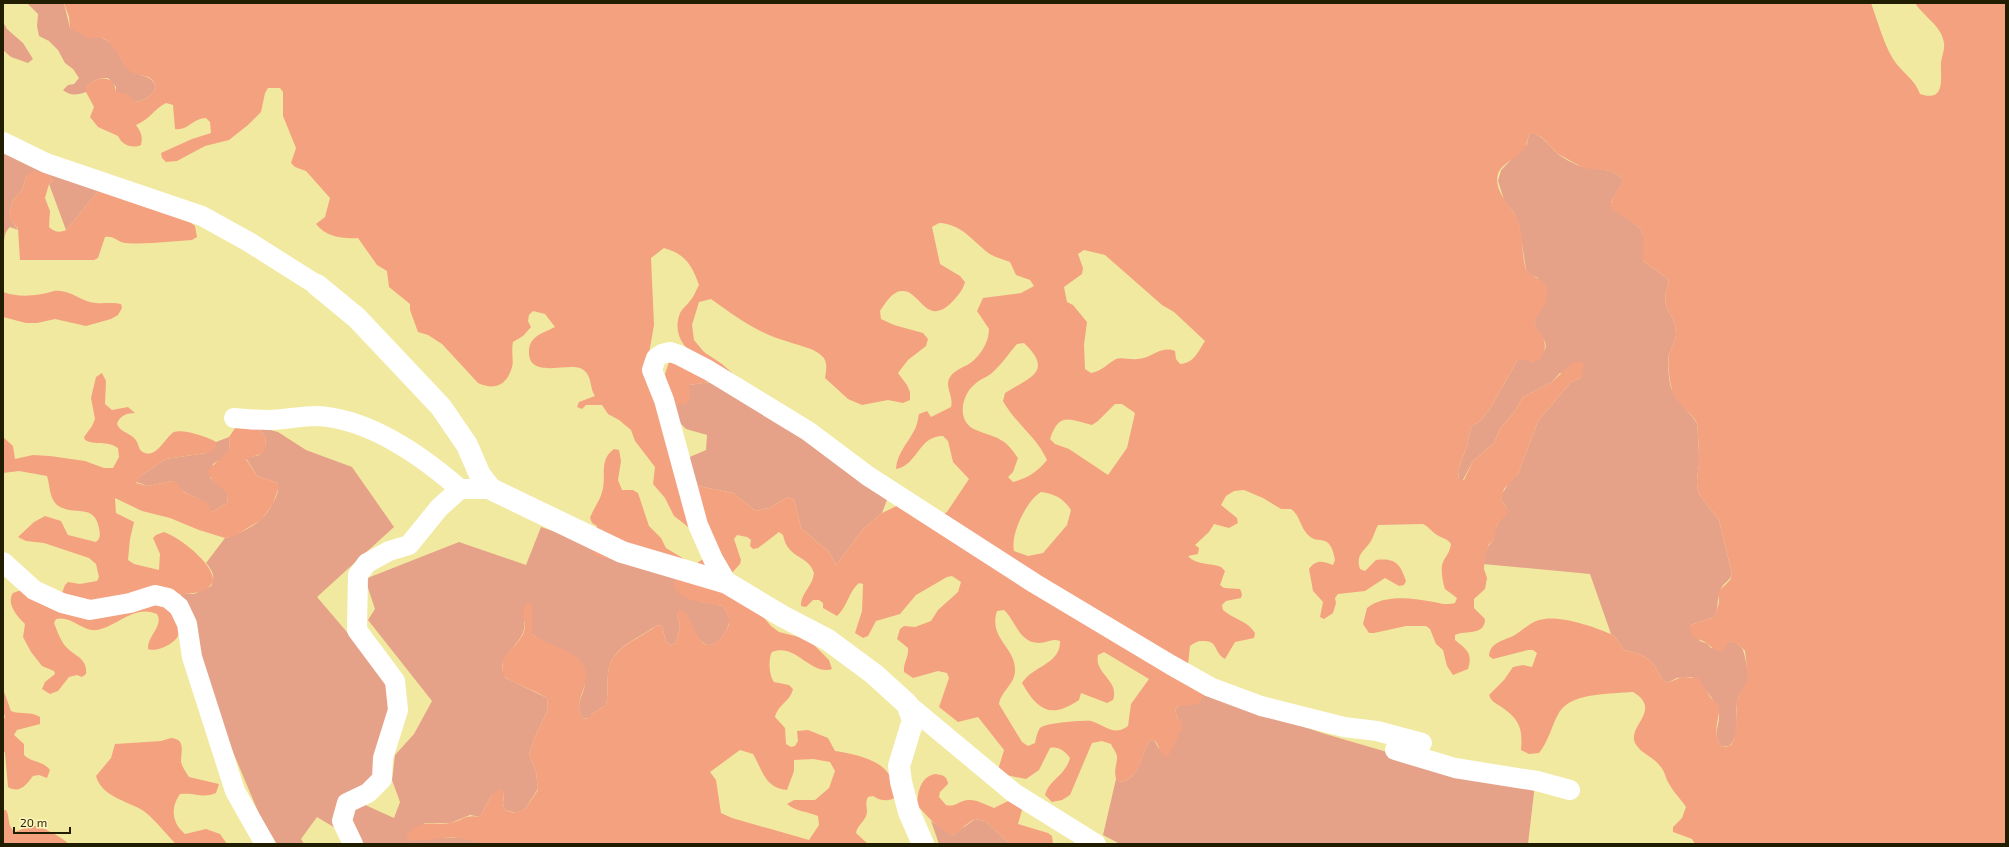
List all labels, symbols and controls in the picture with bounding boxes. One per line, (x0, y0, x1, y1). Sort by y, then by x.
scale bar (14, 809, 70, 835)
text: 20 m (20, 815, 47, 829)

